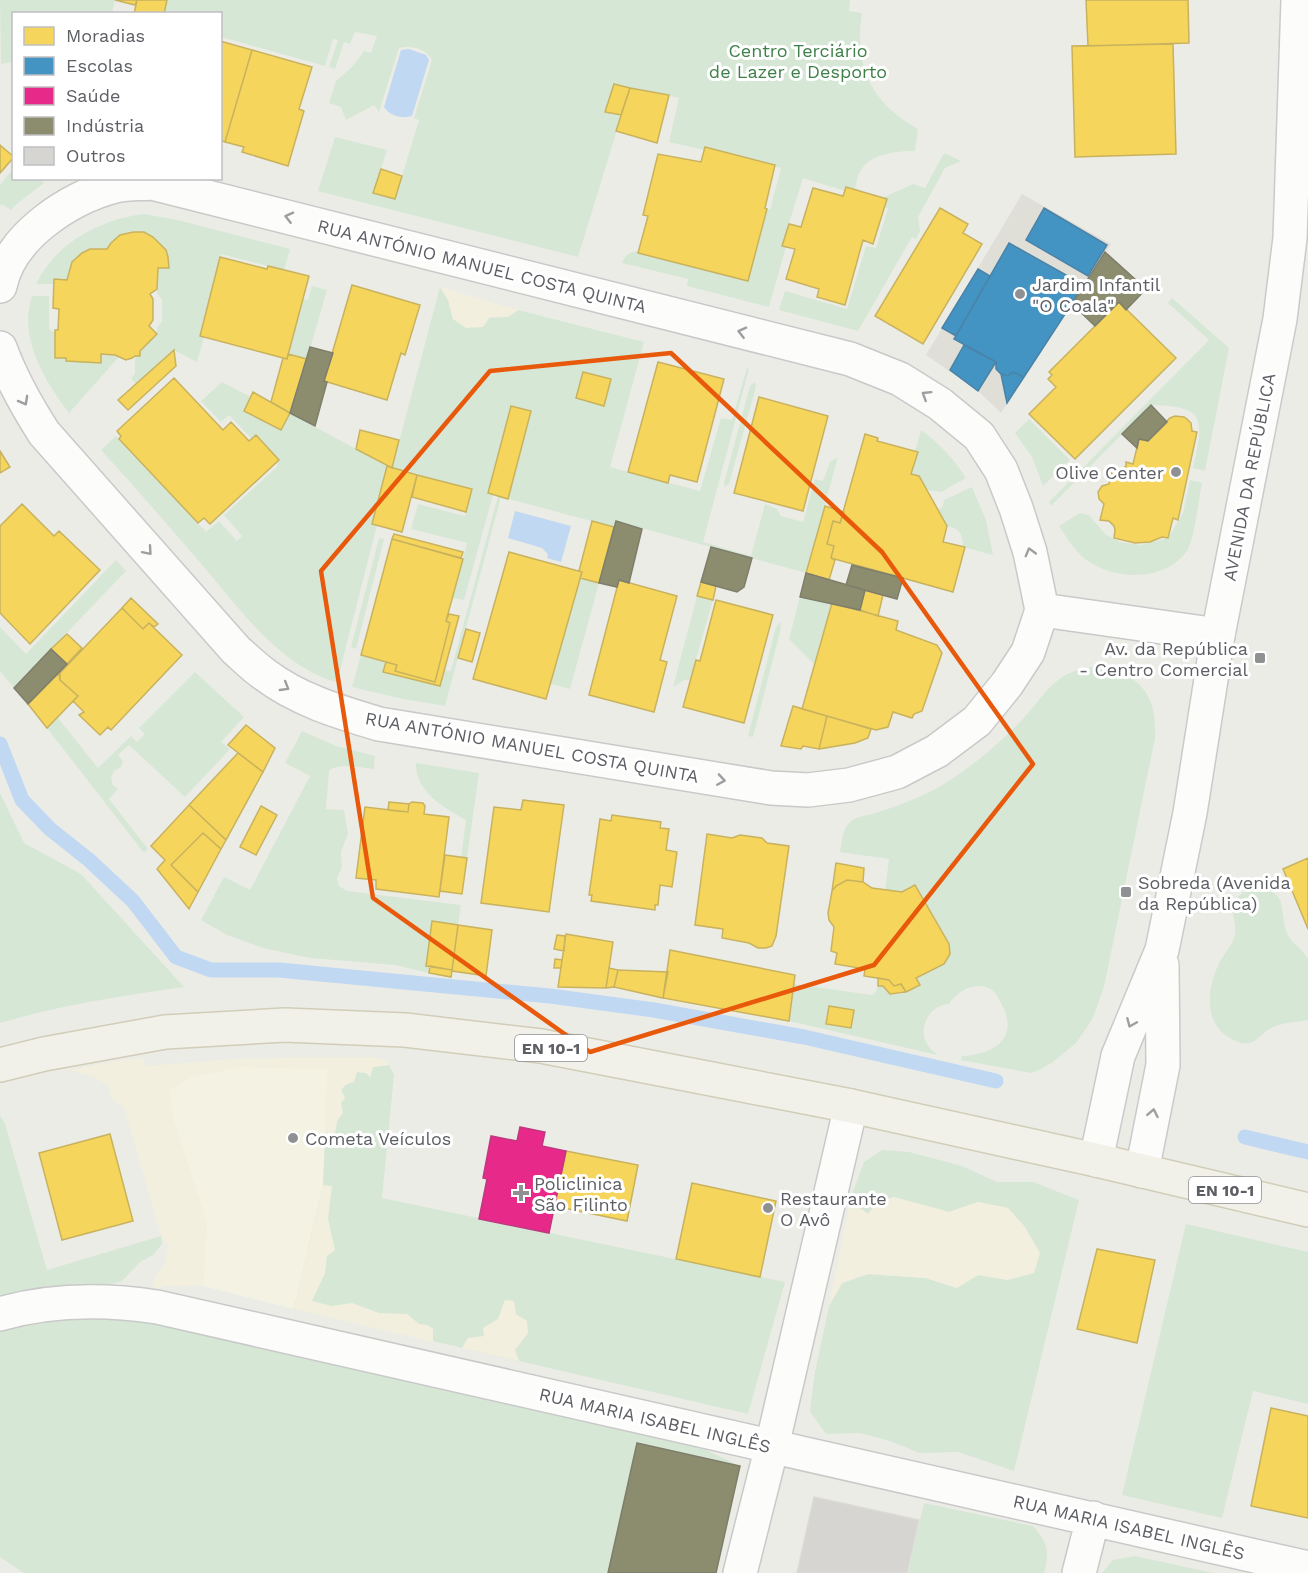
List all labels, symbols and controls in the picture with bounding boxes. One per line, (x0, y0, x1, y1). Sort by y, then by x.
legend (12, 12, 222, 180)
text: Moradias (66, 25, 145, 46)
park label: Centro Terciário de Lazer e Desporto (709, 40, 887, 82)
text: Escolas (66, 55, 133, 76)
text: Saúde (66, 85, 120, 106)
text: Indústria (66, 115, 144, 136)
text: Outros (66, 145, 125, 166)
one-way arrow (284, 211, 294, 224)
street label: RUA ANTÓNIO MANUEL COSTA QUINTA (315, 215, 649, 317)
place label: Jardim Infantil "O Coala" (1032, 274, 1161, 316)
marker: Jardim Infantil "O Coala" (1013, 287, 1027, 301)
one-way arrow (738, 327, 748, 339)
street label: AVENIDA DA REPÚBLICA (1219, 371, 1280, 583)
one-way arrow (922, 390, 932, 402)
one-way arrow (17, 395, 28, 405)
place label: Olive Center (1055, 462, 1164, 483)
marker: Olive Center (1169, 465, 1183, 479)
one-way arrow (141, 544, 152, 555)
one-way arrow (1024, 548, 1037, 558)
place label: Av. da República - Centro Comercial (1079, 638, 1248, 680)
marker: Av. da República - Centro Comercial (1253, 651, 1267, 665)
one-way arrow (279, 680, 289, 692)
street label: RUA ANTÓNIO MANUEL COSTA QUINTA (364, 707, 701, 787)
one-way arrow (716, 773, 725, 785)
place label: Sobreda (Avenida da República) (1138, 872, 1291, 914)
marker: Sobreda (Avenida da República) (1119, 885, 1133, 899)
one-way arrow (1127, 1017, 1139, 1028)
road number: EN 10-1 (515, 1035, 587, 1061)
one-way arrow (1146, 1109, 1159, 1119)
place label: Cometa Veículos (305, 1128, 451, 1149)
marker: Cometa Veículos (286, 1131, 300, 1145)
place label: Policlinica São Filinto (534, 1173, 628, 1215)
road number: EN 10-1 (1189, 1177, 1261, 1203)
marker: Policlinica São Filinto (512, 1184, 530, 1202)
place label: Restaurante O Avô (780, 1188, 887, 1230)
marker: Restaurante O Avô (761, 1201, 775, 1215)
street label: RUA MARIA ISABEL INGLÊS (537, 1383, 773, 1457)
street label: RUA MARIA ISABEL INGLÊS (1011, 1490, 1247, 1564)

